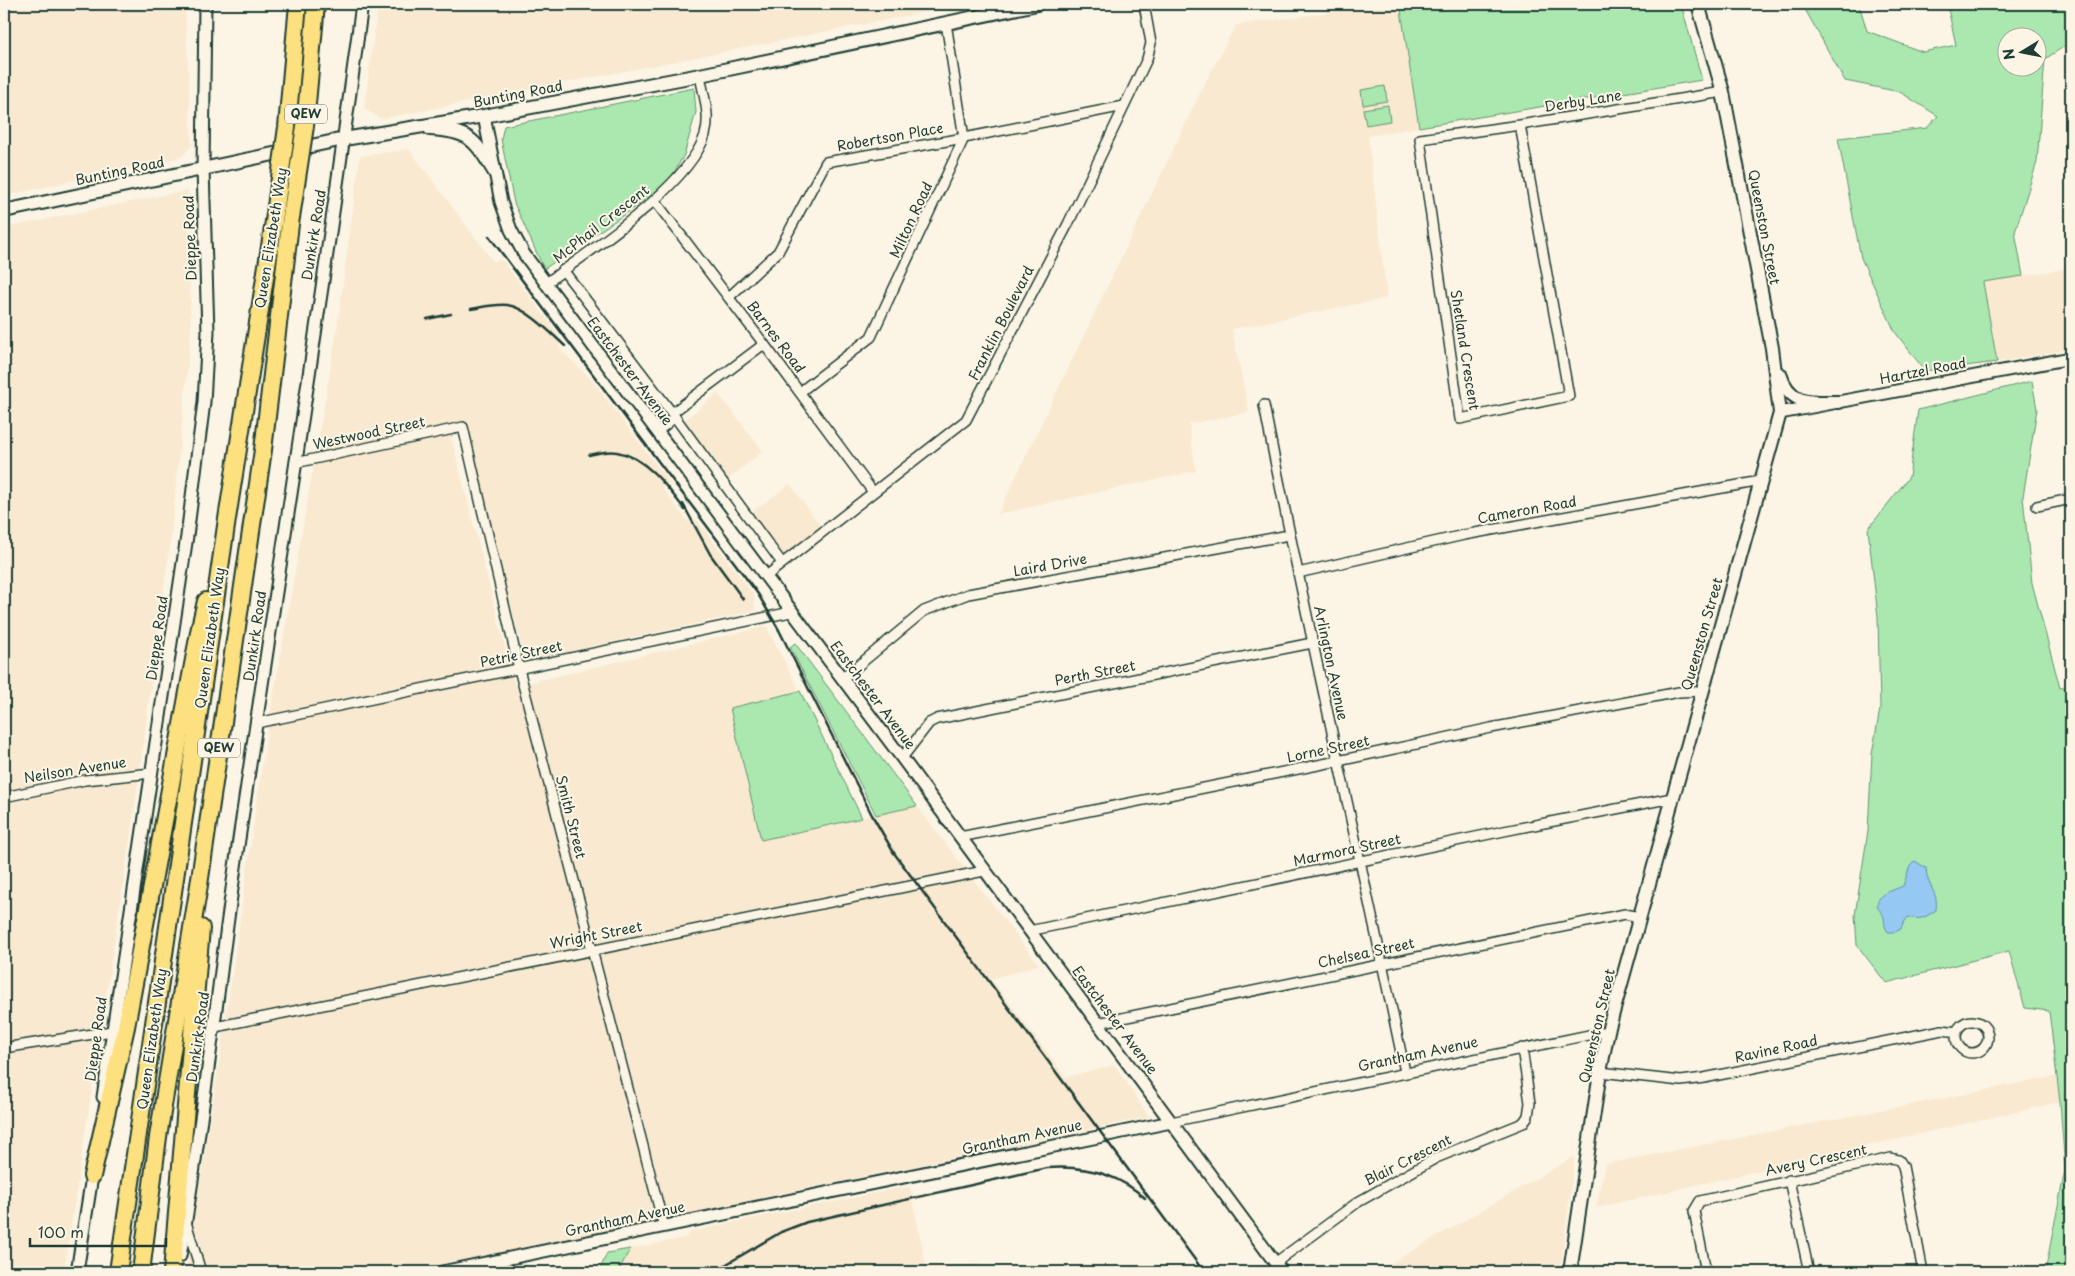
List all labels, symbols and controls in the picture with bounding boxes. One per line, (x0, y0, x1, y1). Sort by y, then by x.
north arrow (1998, 28, 2048, 78)
text: N (1997, 47, 2020, 62)
street label: Bunting Road (471, 75, 564, 112)
street label: Derby Lane (1543, 84, 1623, 117)
road number: QEW (285, 105, 327, 124)
street label: Robertson Place (835, 117, 945, 156)
street label: Bunting Road (73, 151, 166, 190)
street label: Queen Elizabeth Way (249, 166, 292, 310)
street label: Queenston Street (1743, 168, 1786, 286)
street label: Milton Road (884, 178, 937, 261)
street label: McPhail Crescent (548, 179, 653, 268)
street label: Dunkirk Road (296, 188, 331, 282)
street label: Dieppe Road (178, 195, 201, 281)
street label: Franklin Boulevard (963, 261, 1039, 384)
street label: Shetland Crescent (1446, 288, 1485, 412)
street label: Barnes Road (742, 296, 811, 377)
street label: Eastchester Avenue (583, 312, 678, 430)
street label: Hartzel Road (1878, 352, 1968, 389)
street label: Westwood Street (311, 410, 427, 455)
street label: Cameron Road (1476, 490, 1578, 529)
street label: Laird Drive (1011, 548, 1088, 581)
street label: Queen Elizabeth Way (189, 566, 230, 710)
street label: Queenston Street (1675, 575, 1728, 693)
street label: Dunkirk Road (238, 589, 271, 683)
street label: Dieppe Road (140, 594, 173, 682)
street label: Arlington Avenue (1309, 604, 1354, 722)
street label: Petrie Street (478, 634, 564, 672)
street label: Eastchester Avenue (826, 636, 921, 754)
street label: Perth Street (1053, 654, 1137, 691)
street label: Lorne Street (1285, 729, 1372, 768)
road number: QEW (198, 738, 240, 758)
street label: Neilson Avenue (22, 751, 128, 788)
street label: Smith Street (551, 773, 592, 861)
street label: Marmora Street (1291, 828, 1403, 871)
street label: Wright Street (548, 915, 644, 954)
street label: Chelsea Street (1316, 932, 1417, 973)
street label: Eastchester Avenue (1068, 961, 1163, 1079)
street label: Queenston Street (1573, 966, 1620, 1085)
street label: Queen Elizabeth Way (131, 967, 172, 1111)
street label: Dunkirk Road (181, 990, 214, 1084)
street label: Dieppe Road (79, 995, 112, 1083)
street label: Ravine Road (1733, 1029, 1819, 1068)
street label: Grantham Avenue (1356, 1030, 1480, 1076)
street label: Grantham Avenue (960, 1113, 1084, 1159)
street label: Blair Crescent (1361, 1128, 1455, 1191)
street label: Avery Crescent (1763, 1138, 1869, 1181)
street label: Grantham Avenue (563, 1195, 687, 1241)
scale bar (30, 1216, 166, 1248)
text: 100 m (38, 1220, 84, 1243)

